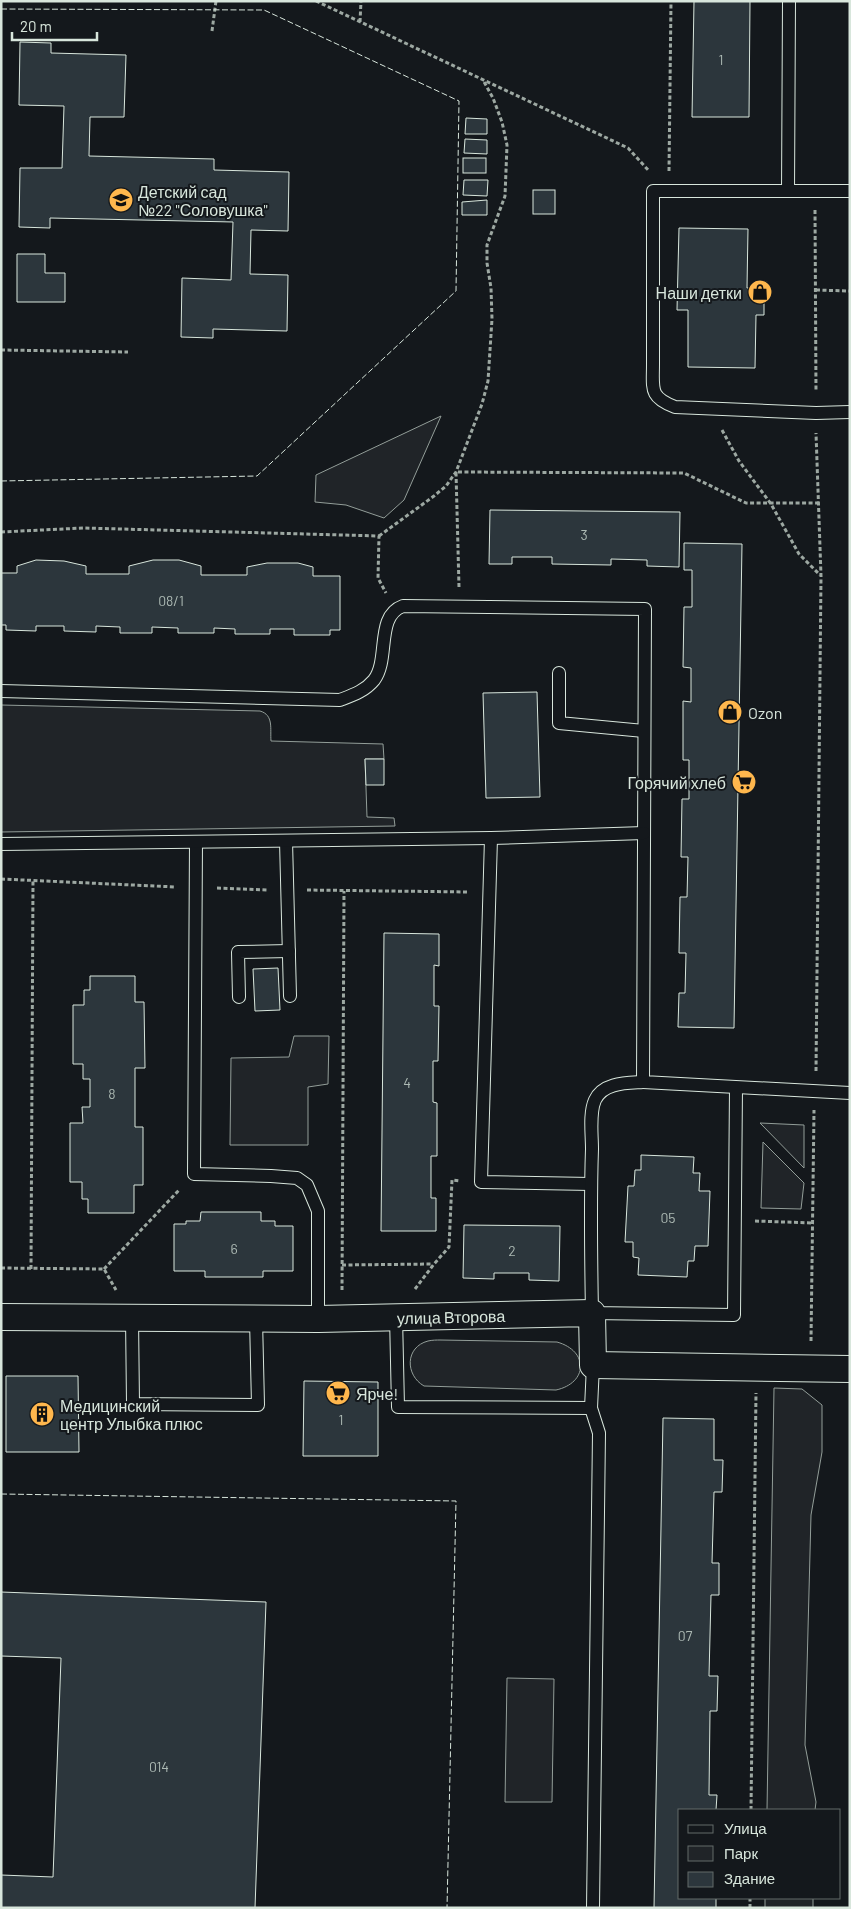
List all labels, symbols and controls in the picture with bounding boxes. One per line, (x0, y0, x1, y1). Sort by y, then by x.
scale bar (12, 10, 98, 42)
text: 20 m (20, 17, 52, 35)
house number: 1 (719, 51, 723, 68)
place label: Детский сад №22 "Соловушка" (138, 182, 268, 219)
school or university icon: Детский сад №22 "Соловушка" (108, 187, 134, 213)
shop icon: Наши детки (747, 279, 773, 305)
place label: Наши детки (656, 283, 742, 302)
house number: 3 (580, 526, 588, 543)
house number: 08/1 (158, 592, 184, 609)
shop icon: Ozon (717, 699, 743, 725)
place label: Ozon (748, 703, 782, 722)
supermarket icon: Горячий хлеб (731, 769, 757, 795)
place label: Горячий хлеб (627, 773, 726, 792)
house number: 4 (403, 1074, 411, 1091)
house number: 8 (108, 1085, 116, 1102)
house number: 05 (660, 1209, 676, 1226)
house number: 6 (230, 1240, 238, 1257)
house number: 2 (508, 1242, 516, 1259)
street label: улица Второва (397, 1305, 505, 1327)
supermarket icon: Ярче! (325, 1380, 351, 1406)
place label: Ярче! (356, 1384, 398, 1403)
place label: Медицинский центр Улыбка плюс (60, 1396, 203, 1433)
building icon: Медицинский центр Улыбка плюс (29, 1401, 55, 1427)
house number: 1 (339, 1411, 343, 1428)
house number: 07 (678, 1627, 693, 1644)
house number: 014 (149, 1758, 169, 1775)
legend (678, 1809, 841, 1899)
text: Улица (724, 1819, 767, 1837)
text: Парк (724, 1844, 758, 1862)
text: Здание (724, 1869, 775, 1887)

